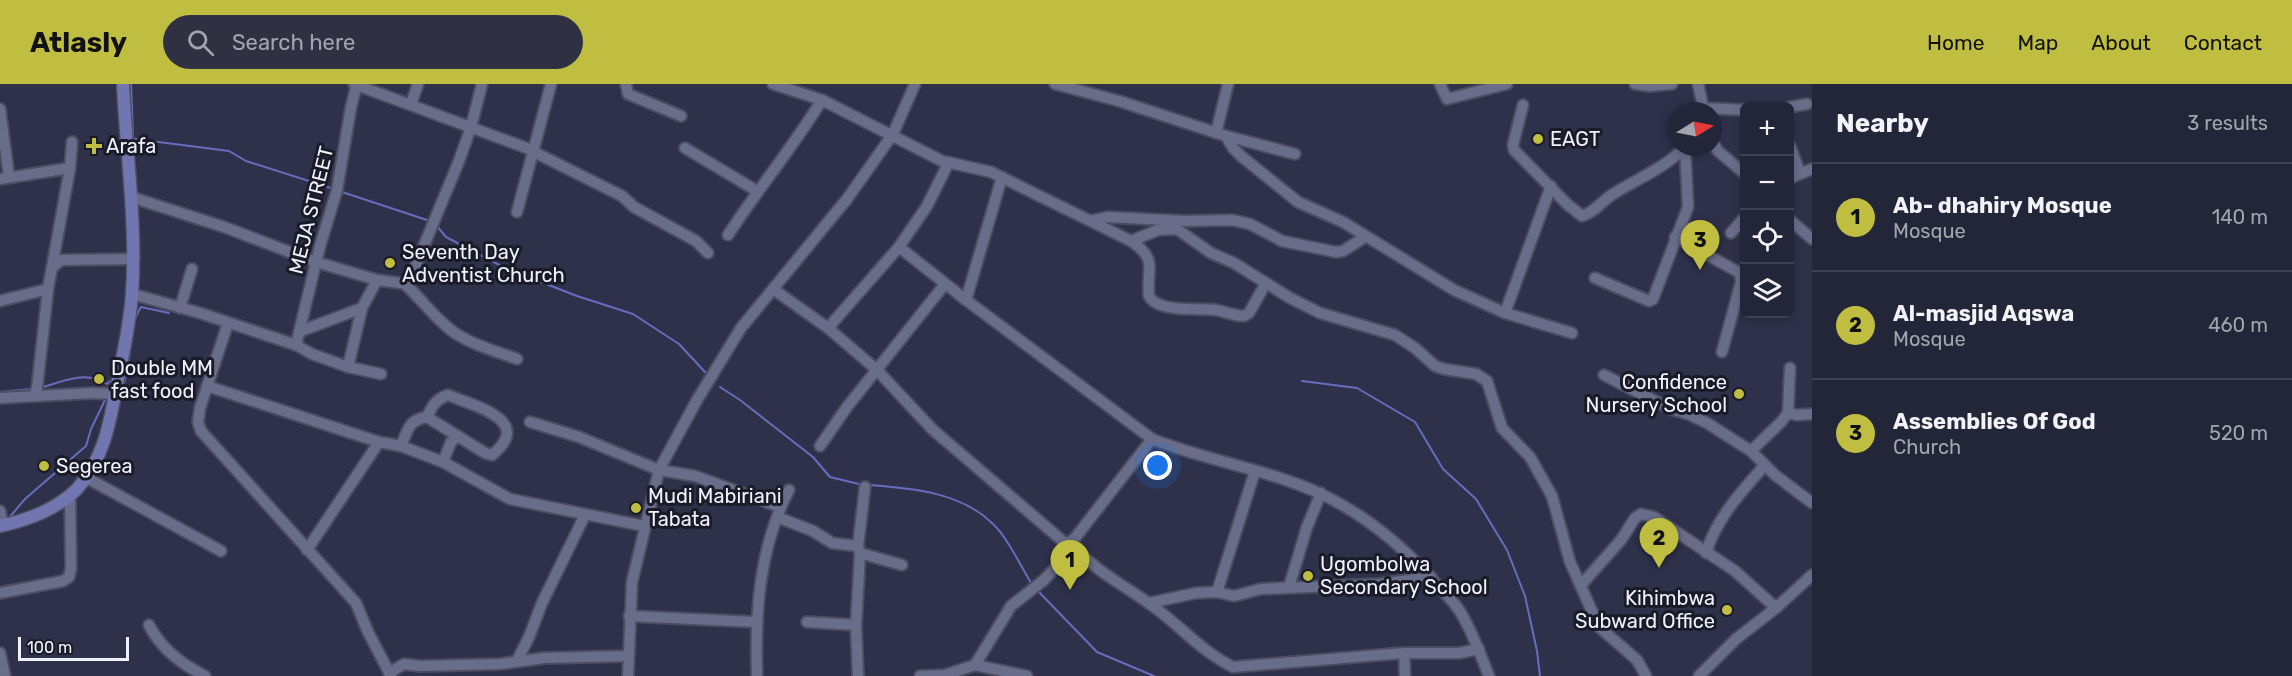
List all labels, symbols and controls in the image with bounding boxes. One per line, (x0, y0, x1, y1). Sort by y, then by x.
search box (163, 15, 583, 69)
text: Atlasly (30, 26, 127, 59)
icon: search (184, 26, 217, 59)
text: Search here (232, 29, 355, 56)
text: Home (1927, 30, 1984, 55)
text: Map (2017, 30, 2058, 55)
text: About (2091, 30, 2151, 55)
text: Contact (2184, 30, 2262, 55)
north arrow (1668, 102, 1722, 156)
map controls (1740, 102, 1794, 318)
button: + (1740, 102, 1794, 156)
text: Nearby (1836, 108, 1929, 139)
text: 3 results (2187, 111, 2268, 135)
place label: EAGT (1550, 127, 1601, 151)
marker: EAGT (1531, 132, 1545, 146)
place label: Arafa (106, 134, 156, 158)
marker: Arafa (87, 139, 101, 153)
street label: MEJA STREET (284, 143, 339, 276)
button: − (1740, 156, 1794, 210)
text: Ab- dhahiry Mosque (1893, 192, 2112, 219)
text: 1 (1851, 205, 1860, 229)
text: 140 m (2212, 205, 2268, 229)
button: locate (1740, 210, 1794, 264)
text: Mosque (1893, 219, 1966, 243)
pin: 3 (1680, 220, 1720, 270)
place label: Seventh Day Adventist Church (402, 240, 565, 287)
marker: Seventh Day Adventist Church (383, 256, 397, 270)
button: layers (1740, 264, 1794, 318)
text: Al-masjid Aqswa (1893, 300, 2074, 327)
text: 2 (1849, 313, 1862, 337)
text: 460 m (2208, 313, 2268, 337)
text: Mosque (1893, 327, 1966, 351)
place label: Double MM fast food (111, 356, 213, 403)
place label: Confidence Nursery School (1586, 370, 1727, 417)
marker: Double MM fast food (92, 372, 106, 386)
marker: Confidence Nursery School (1732, 387, 1746, 401)
text: Assemblies Of God (1893, 408, 2096, 435)
text: 3 (1849, 421, 1862, 445)
text: 520 m (2209, 421, 2268, 445)
text: Church (1893, 435, 1961, 459)
your location (1143, 451, 1172, 480)
place label: Segerea (56, 454, 132, 478)
marker: Segerea (37, 459, 51, 473)
place label: Mudi Mabiriani Tabata (648, 484, 782, 531)
marker: Mudi Mabiriani Tabata (629, 501, 643, 515)
pin: 2 (1640, 518, 1678, 568)
pin: 1 (1050, 540, 1090, 590)
place label: Ugombolwa Secondary School (1320, 552, 1488, 599)
marker: Ugombolwa Secondary School (1301, 569, 1315, 583)
place label: Kihimbwa Subward Office (1575, 586, 1715, 633)
marker: Kihimbwa Subward Office (1720, 603, 1734, 617)
scale bar (18, 634, 129, 662)
text: 100 m (27, 638, 72, 657)

